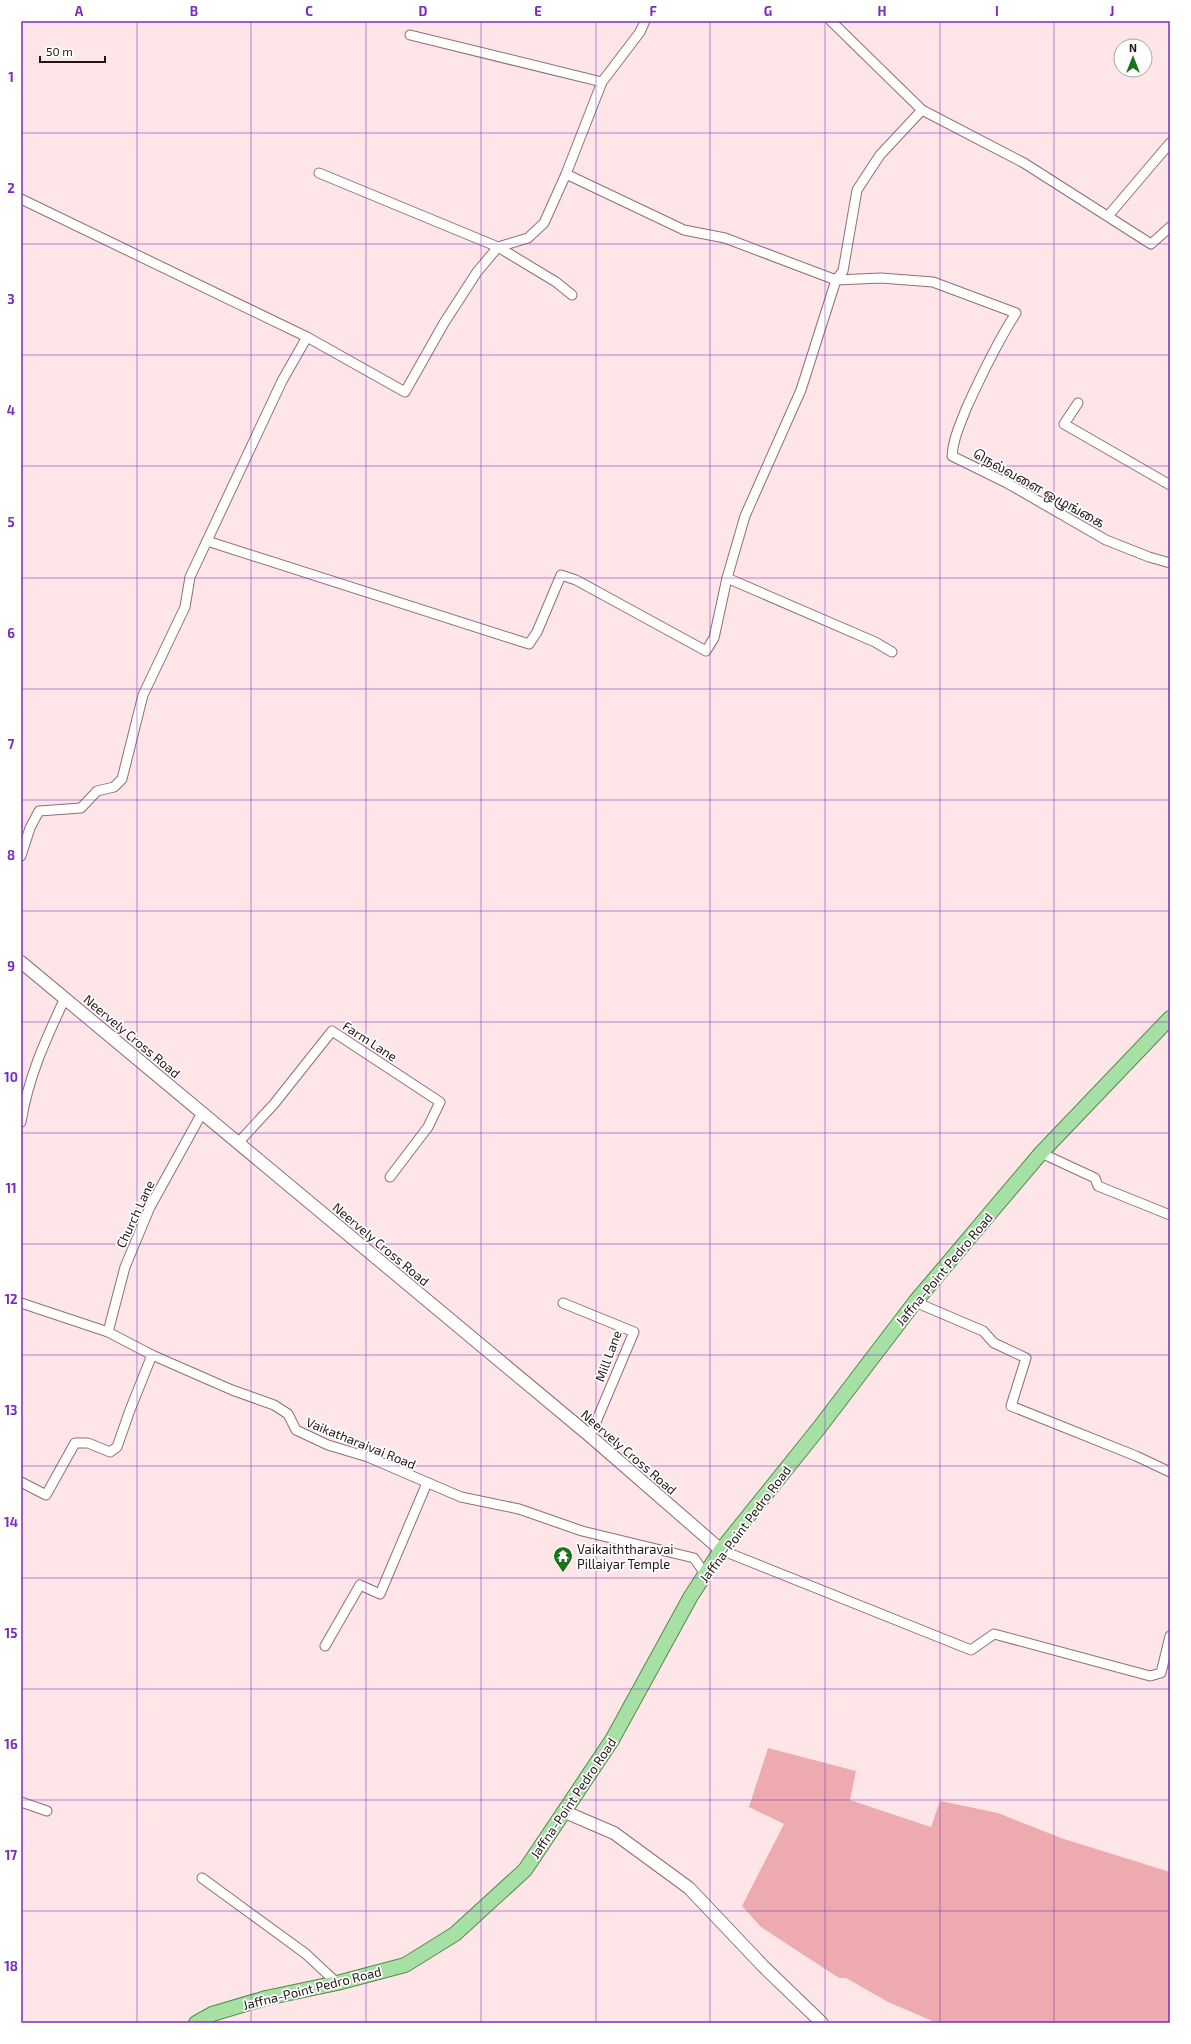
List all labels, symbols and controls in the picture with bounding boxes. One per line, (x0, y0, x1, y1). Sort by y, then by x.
text: A (75, 3, 84, 19)
text: B (190, 3, 198, 19)
text: C (305, 3, 313, 19)
text: D (419, 3, 428, 19)
text: E (534, 3, 542, 19)
text: F (649, 3, 657, 19)
text: G (764, 3, 772, 19)
text: H (878, 3, 887, 19)
text: I (995, 3, 999, 19)
text: J (1110, 3, 1114, 19)
scale bar (40, 38, 105, 64)
north arrow (1113, 38, 1153, 78)
text: N (1129, 41, 1137, 54)
text: 50 m (46, 44, 73, 58)
text: 1 (8, 69, 14, 85)
text: 2 (7, 180, 15, 196)
text: 3 (7, 291, 15, 307)
text: 4 (7, 402, 15, 418)
street label: நெல்வளை ஒழுங்கை (970, 445, 1108, 533)
text: 5 (7, 514, 15, 530)
text: 6 (7, 625, 15, 641)
text: 7 (8, 736, 15, 752)
text: 8 (7, 847, 15, 863)
text: 9 (7, 958, 15, 974)
street label: Neervely Cross Road (80, 991, 184, 1081)
street label: Farm Lane (340, 1017, 400, 1065)
text: 10 (4, 1069, 18, 1085)
street label: Church Lane (112, 1178, 158, 1250)
text: 11 (5, 1180, 17, 1196)
street label: Neervely Cross Road (329, 1199, 433, 1289)
street label: Jaffna-Point Pedro Road (892, 1209, 996, 1329)
text: 12 (4, 1291, 18, 1307)
street label: Mill Lane (591, 1328, 625, 1384)
text: 13 (5, 1402, 18, 1418)
street label: Neervely Cross Road (578, 1406, 680, 1498)
street label: Vaikatharaivai Road (304, 1414, 418, 1472)
street label: Jaffna-Point Pedro Road (696, 1462, 794, 1586)
text: 14 (4, 1514, 18, 1530)
place label: Vaikaiththaravai Pillaiyar Temple (577, 1541, 674, 1572)
temple icon: Vaikaiththaravai Pillaiyar Temple (552, 1545, 574, 1573)
text: 15 (5, 1625, 17, 1641)
street label: Jaffna-Point Pedro Road (527, 1735, 619, 1861)
text: 16 (4, 1736, 18, 1752)
text: 17 (5, 1847, 17, 1863)
text: 18 (4, 1958, 18, 1974)
street label: Jaffna-Point Pedro Road (241, 1963, 383, 2013)

